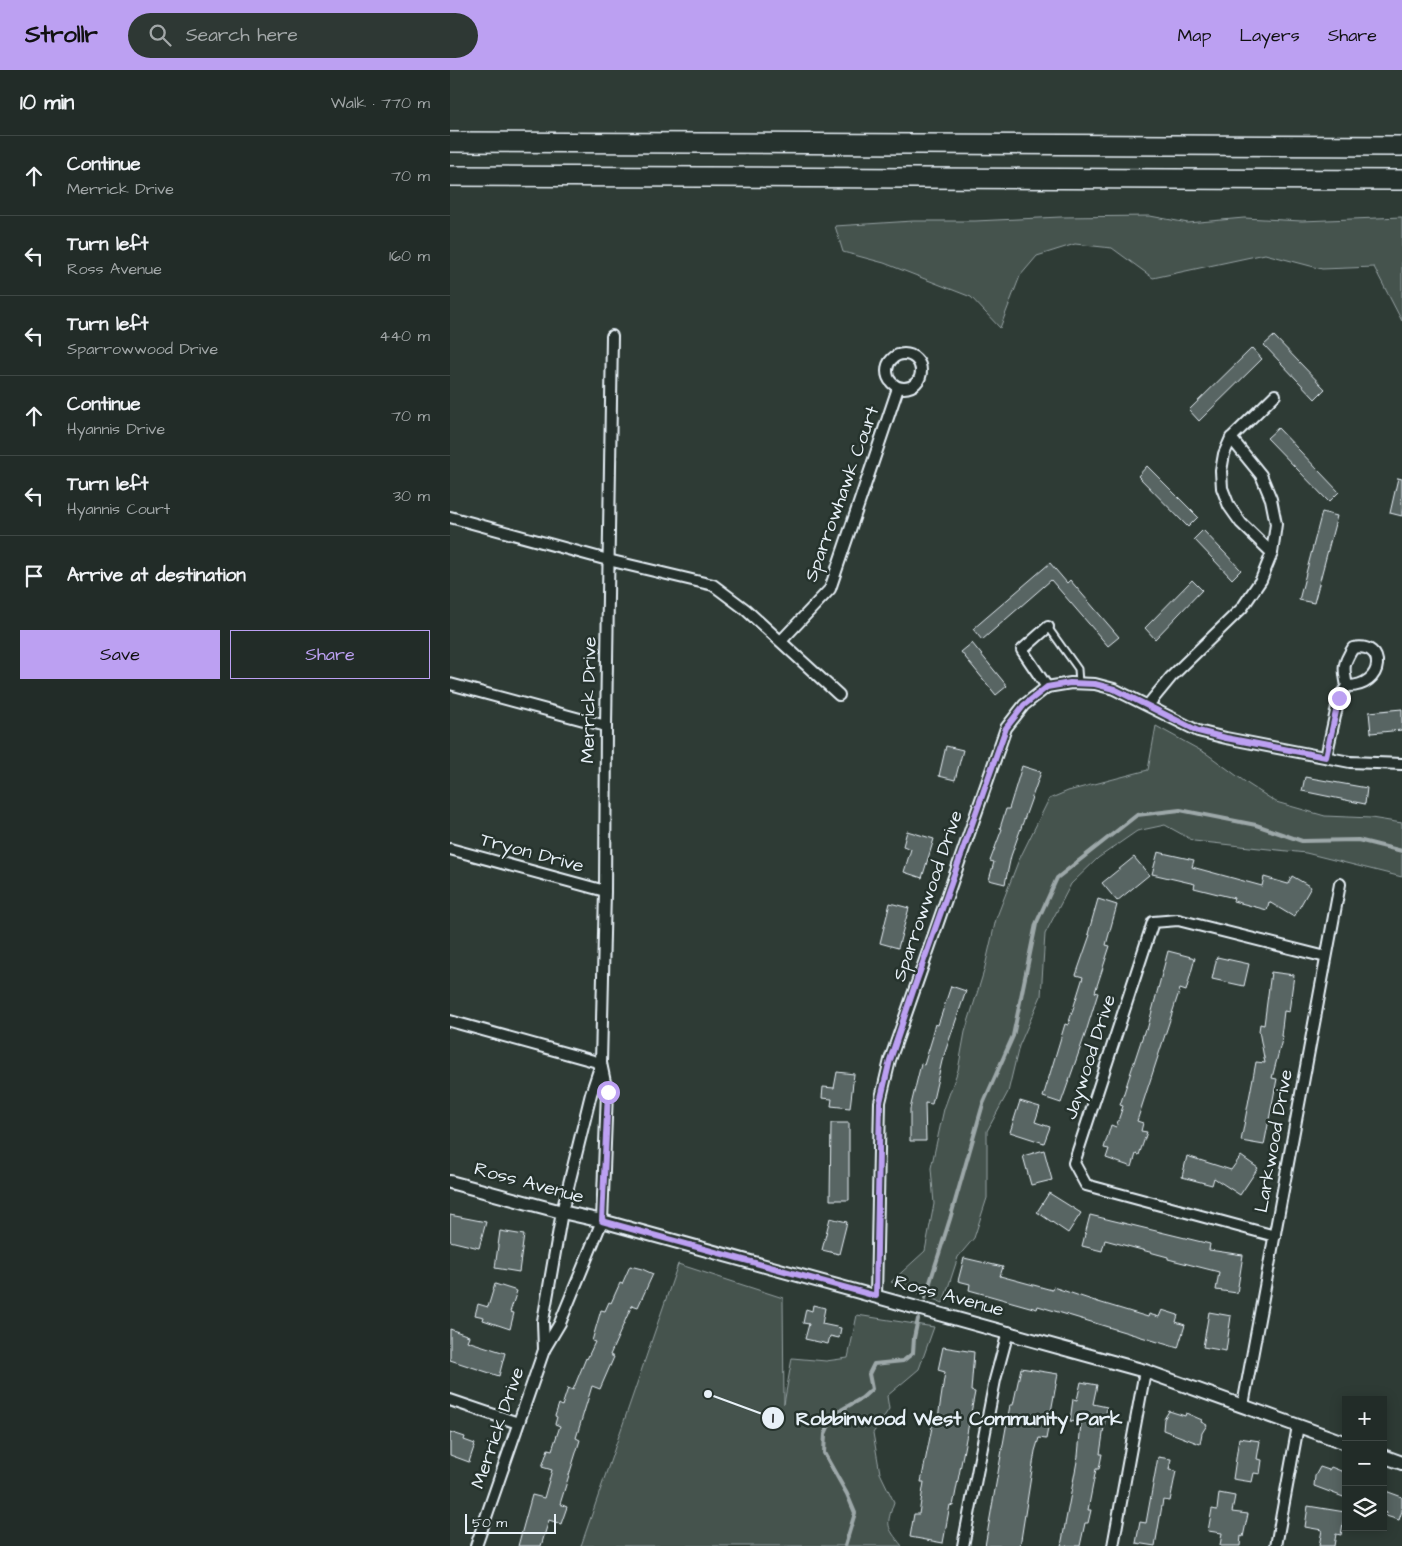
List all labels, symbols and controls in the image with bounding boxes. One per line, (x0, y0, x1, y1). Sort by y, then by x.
search box (128, 13, 478, 58)
text: Strollr (25, 18, 98, 52)
icon: search (146, 21, 174, 49)
text: Search here (186, 22, 298, 49)
text: Map (1177, 23, 1211, 48)
text: Layers (1239, 23, 1300, 48)
text: Share (1328, 23, 1377, 48)
text: 10 min (20, 88, 74, 117)
text: Walk · 770 m (331, 92, 430, 114)
text: Continue (67, 151, 141, 178)
icon: ahead (20, 162, 48, 190)
text: 70 m (391, 165, 430, 187)
text: Merrick Drive (67, 178, 174, 200)
text: Turn left (67, 231, 148, 258)
icon: left (20, 242, 48, 270)
text: 160 m (389, 245, 430, 267)
text: Ross Avenue (67, 258, 162, 280)
text: Turn left (67, 311, 148, 338)
icon: left (20, 322, 48, 350)
text: 440 m (379, 325, 430, 347)
text: Sparrowwood Drive (67, 338, 218, 360)
text: Continue (67, 391, 141, 418)
icon: ahead (20, 402, 48, 430)
street label: Sparrowhawk Court (798, 402, 886, 586)
text: 70 m (391, 405, 430, 427)
text: Hyannis Drive (67, 418, 165, 440)
text: Turn left (67, 471, 148, 498)
icon: left (20, 482, 48, 510)
text: 30 m (393, 485, 430, 507)
text: Hyannis Court (67, 498, 170, 520)
icon: arrive (20, 562, 48, 590)
text: Arrive at destination (67, 562, 246, 589)
button: Save (20, 630, 220, 679)
button: Share (230, 630, 430, 679)
street label: Merrick Drive (574, 636, 604, 764)
route end (1328, 687, 1351, 710)
street label: Sparrowwood Drive (886, 807, 970, 985)
street label: Tryon Drive (477, 826, 587, 881)
street label: Jaywood Drive (1057, 991, 1124, 1123)
street label: Larkwood Drive (1248, 1067, 1300, 1215)
route start (597, 1081, 620, 1104)
street label: Ross Avenue (471, 1155, 587, 1211)
street label: Ross Avenue (891, 1268, 1007, 1324)
street label: Merrick Drive (465, 1364, 531, 1492)
map controls (1342, 1396, 1387, 1531)
button: + (1342, 1396, 1387, 1441)
callout: Robbinwood West Community Park (761, 1400, 1133, 1435)
text: Robbinwood West Community Park (796, 1405, 1123, 1434)
text: 1 (772, 1408, 774, 1429)
button: − (1342, 1441, 1387, 1486)
button: layers (1342, 1486, 1387, 1531)
scale bar (465, 1511, 556, 1534)
text: 50 m (472, 1513, 507, 1533)

